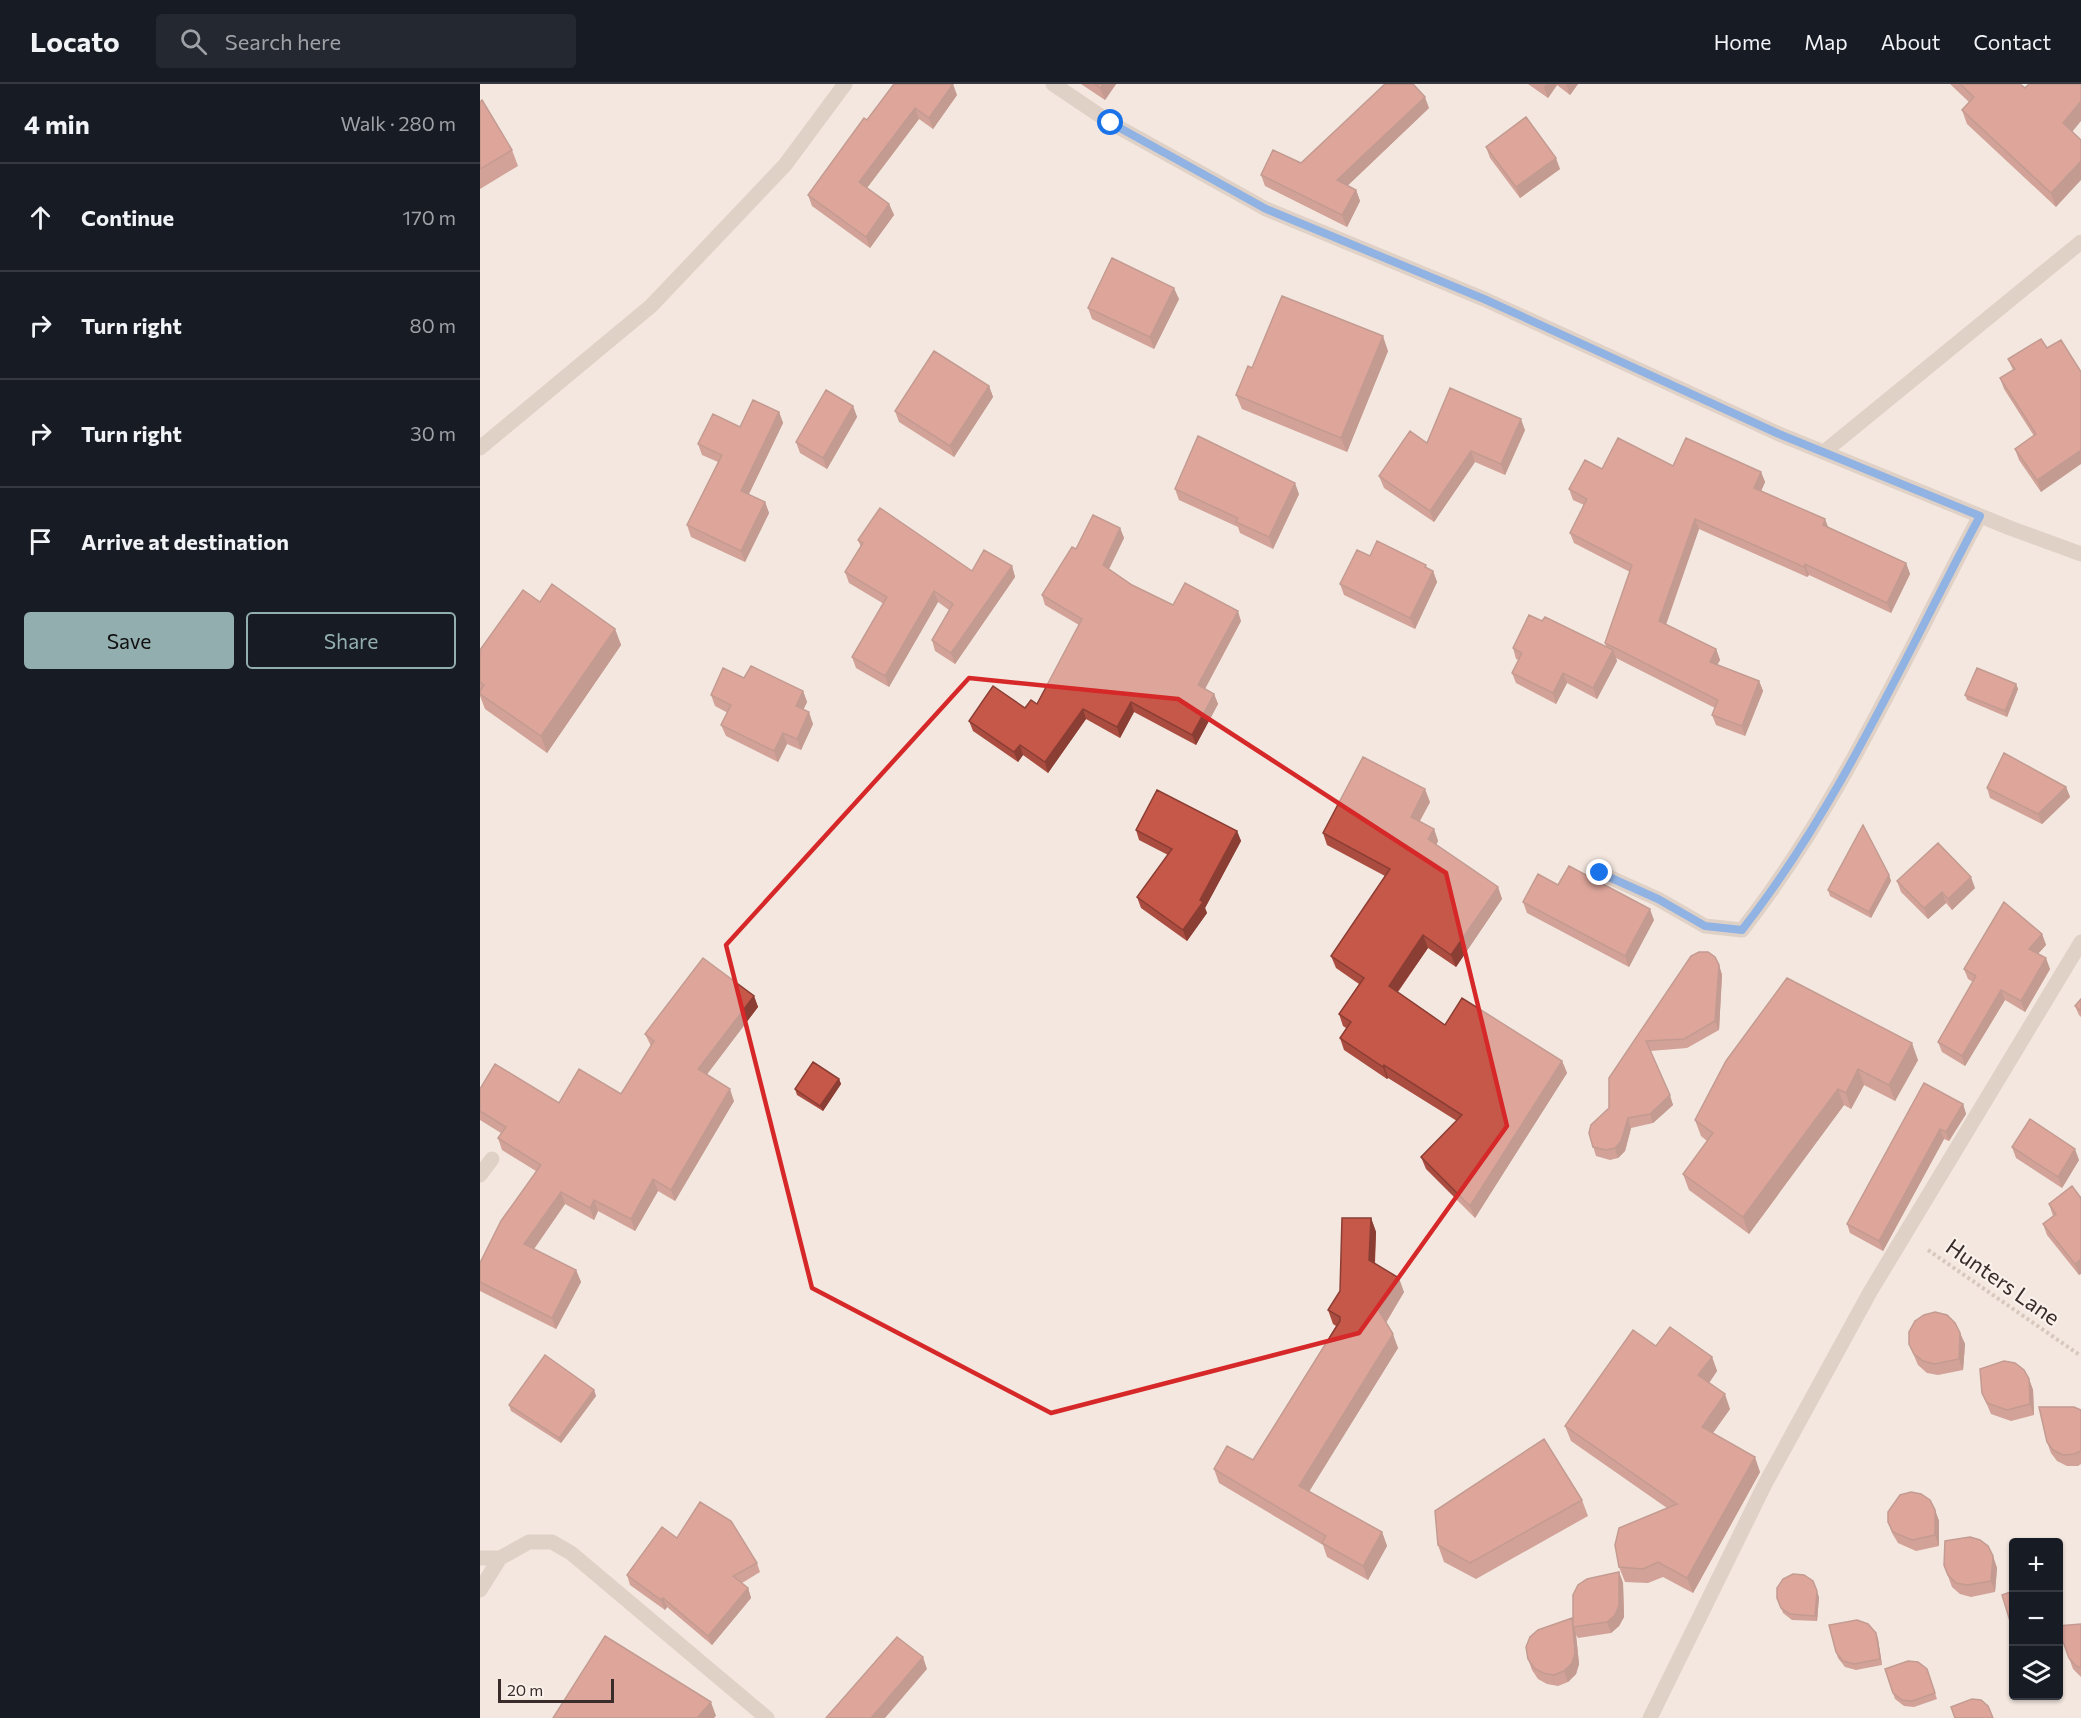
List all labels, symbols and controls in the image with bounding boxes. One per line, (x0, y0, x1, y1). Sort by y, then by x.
search box (156, 14, 576, 68)
text: Locato (30, 24, 120, 58)
icon: search (177, 25, 210, 58)
text: Search here (225, 28, 341, 55)
text: Home (1714, 29, 1771, 54)
text: Map (1804, 29, 1848, 54)
text: About (1881, 29, 1940, 54)
text: Contact (1973, 29, 2051, 54)
text: 4 min (24, 108, 90, 139)
route start (1097, 109, 1123, 135)
text: Walk · 280 m (340, 111, 456, 135)
icon: ahead (24, 201, 57, 234)
text: Continue (81, 204, 174, 231)
text: 170 m (403, 205, 456, 229)
icon: right (24, 309, 57, 342)
text: Turn right (81, 312, 182, 339)
text: 80 m (410, 313, 456, 337)
icon: right (24, 417, 57, 450)
text: Turn right (81, 420, 182, 447)
text: 30 m (410, 421, 456, 445)
icon: arrive (24, 525, 57, 558)
text: Arrive at destination (81, 528, 289, 555)
button: Save (24, 612, 234, 669)
button: Share (246, 612, 456, 669)
route end (1586, 859, 1612, 885)
street label: Hunters Lane (1941, 1232, 2065, 1331)
map controls (2009, 1538, 2063, 1700)
button: + (2009, 1538, 2063, 1592)
button: − (2009, 1592, 2063, 1646)
button: layers (2009, 1646, 2063, 1700)
scale bar (498, 1676, 614, 1704)
text: 20 m (507, 1680, 543, 1699)

